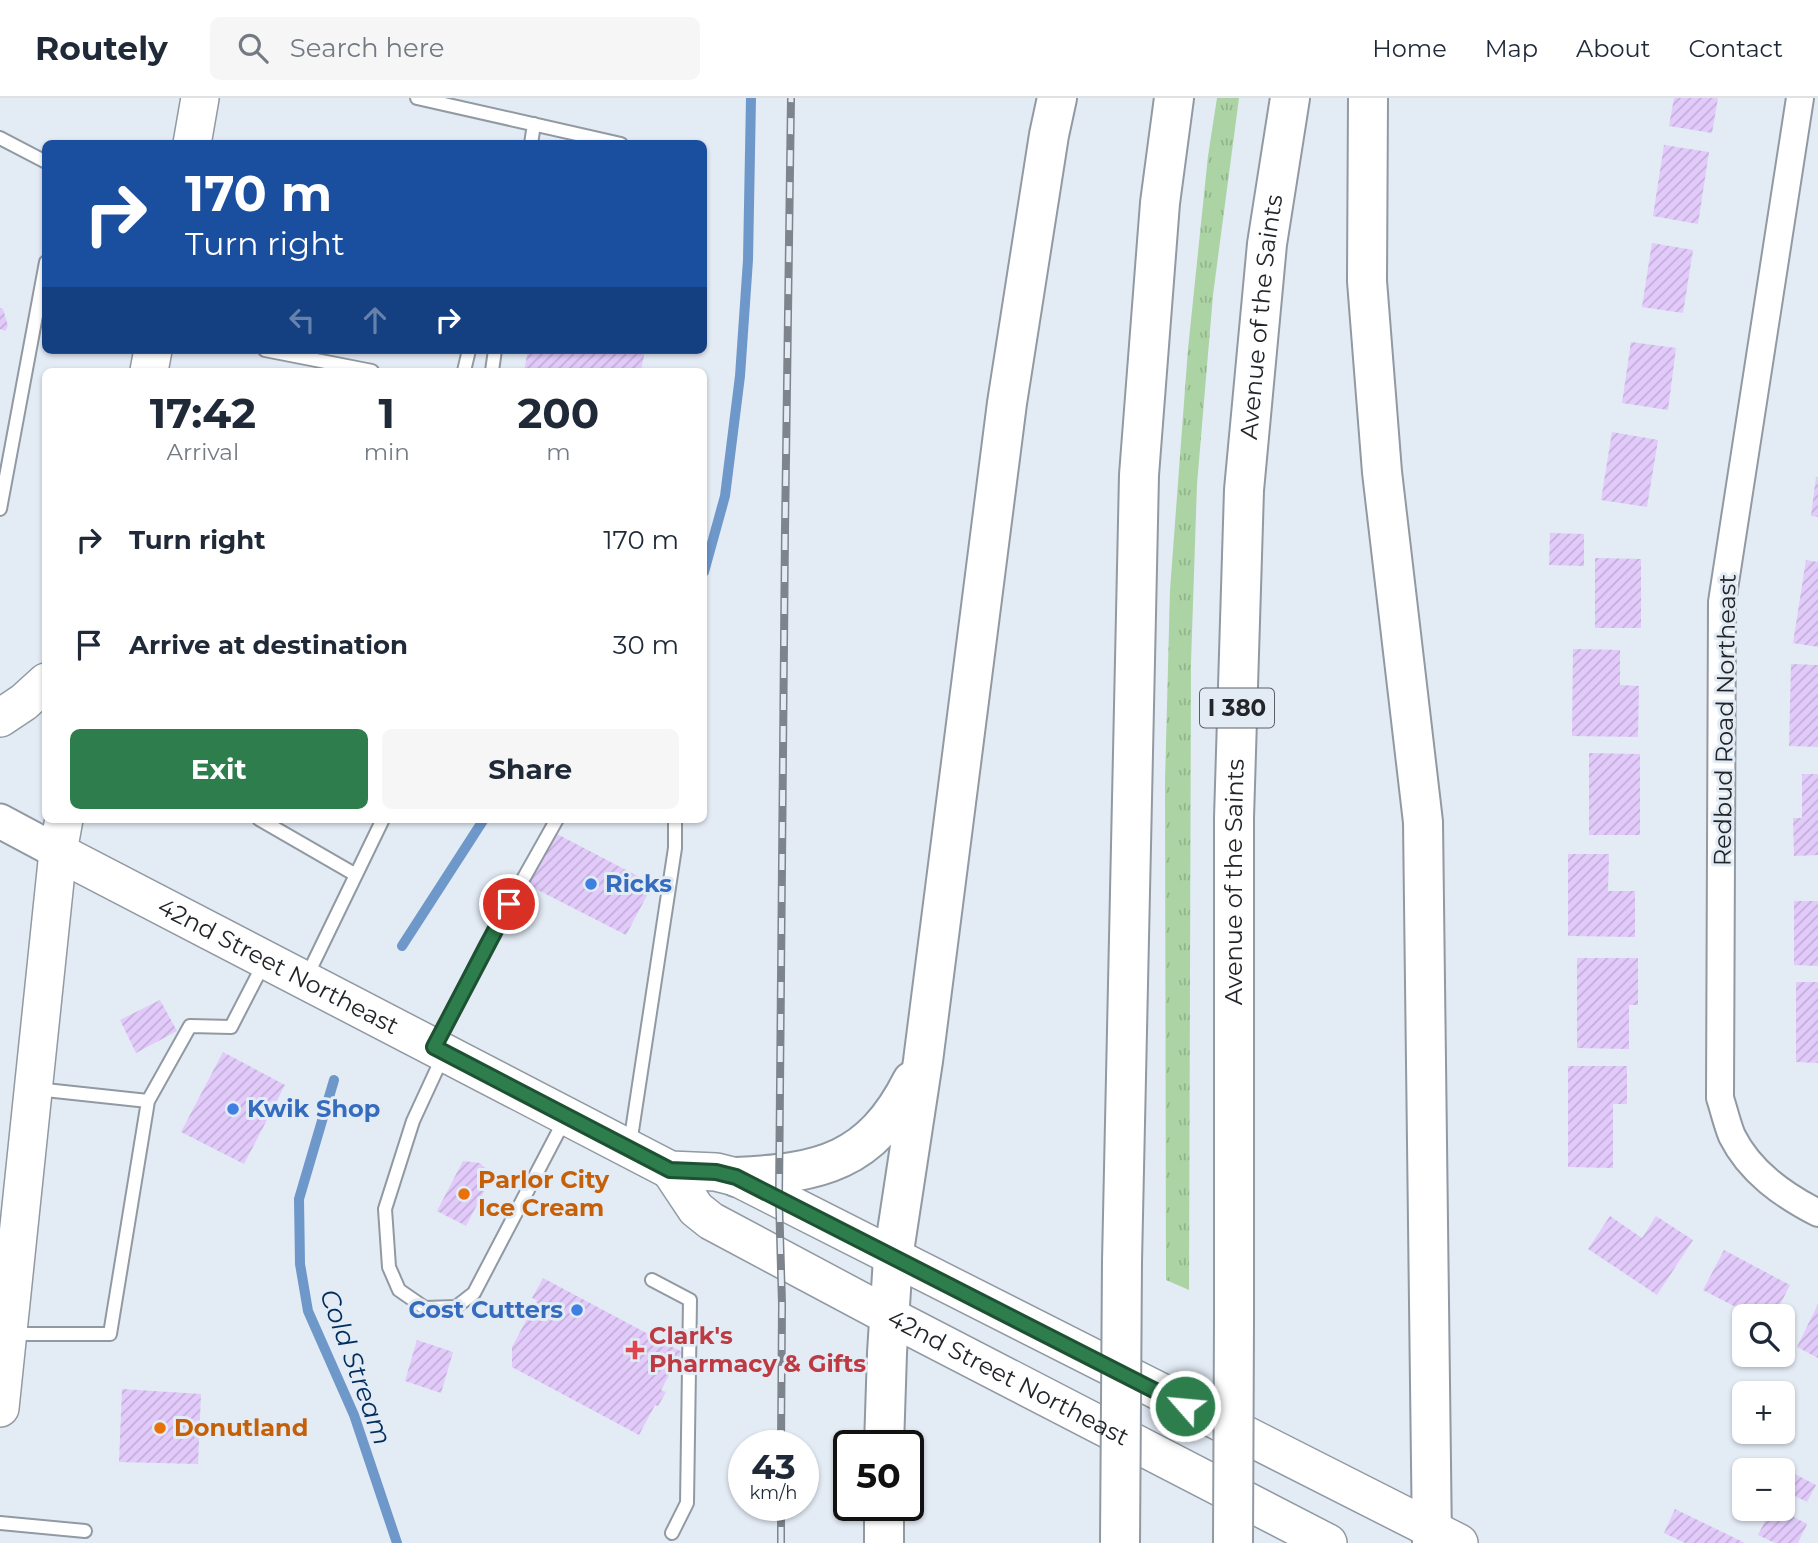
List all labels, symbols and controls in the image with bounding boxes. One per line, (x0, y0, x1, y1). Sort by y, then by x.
search box (210, 17, 700, 80)
text: Routely (35, 28, 168, 68)
icon: search (234, 29, 272, 67)
text: Search here (290, 32, 445, 64)
text: Home (1372, 34, 1447, 63)
text: Map (1485, 34, 1538, 63)
text: About (1576, 34, 1650, 63)
text: Contact (1688, 34, 1783, 63)
text: 170 m (185, 164, 332, 223)
icon: right (70, 168, 161, 259)
street label: Avenue of the Saints (1234, 192, 1289, 441)
text: Turn right (185, 224, 345, 263)
icon: left (283, 301, 321, 339)
icon: ahead (356, 301, 394, 339)
icon: right (429, 301, 467, 339)
text: 17:42 (150, 387, 256, 439)
text: 1 (379, 387, 395, 439)
text: 200 (518, 387, 599, 439)
text: Arrival (167, 438, 239, 466)
text: min (364, 438, 410, 466)
text: m (546, 438, 571, 466)
icon: right (70, 521, 108, 559)
text: Turn right (129, 524, 265, 556)
text: 170 m (603, 524, 679, 556)
street label: Redbud Road Northeast (1707, 573, 1742, 866)
icon: arrive (70, 626, 108, 664)
text: Arrive at destination (129, 629, 408, 661)
text: 30 m (613, 629, 679, 661)
road number: I 380 (1200, 688, 1274, 728)
button: Exit (70, 729, 368, 809)
button: Share (382, 729, 679, 809)
street label: Avenue of the Saints (1219, 758, 1250, 1005)
place label: Ricks (605, 869, 672, 898)
pin (479, 874, 539, 934)
marker: Ricks (583, 876, 599, 892)
icon: arrive (490, 885, 528, 923)
street label: 42nd Street Northeast (153, 891, 404, 1041)
place label: Kwik Shop (247, 1094, 380, 1123)
marker: Kwik Shop (225, 1101, 241, 1117)
place label: Parlor City Ice Cream (478, 1165, 610, 1222)
marker: Parlor City Ice Cream (456, 1186, 472, 1202)
water label: Cold Stream (313, 1285, 399, 1449)
place label: Cost Cutters (408, 1295, 563, 1324)
marker: Cost Cutters (569, 1302, 585, 1318)
street label: 42nd Street Northeast (883, 1303, 1134, 1452)
map controls (1732, 1304, 1795, 1521)
button: search (1732, 1304, 1795, 1367)
place label: Clark's Pharmacy & Gifts (649, 1321, 866, 1378)
marker: Clark's Pharmacy & Gifts (627, 1342, 643, 1358)
position arrow (1148, 1369, 1222, 1443)
button: + (1732, 1381, 1795, 1444)
place label: Donutland (174, 1413, 308, 1442)
marker: Donutland (152, 1420, 168, 1436)
speed limit sign: 50 (833, 1430, 924, 1521)
text: 43 (751, 1445, 796, 1488)
button: − (1732, 1458, 1795, 1521)
text: km/h (749, 1482, 798, 1504)

